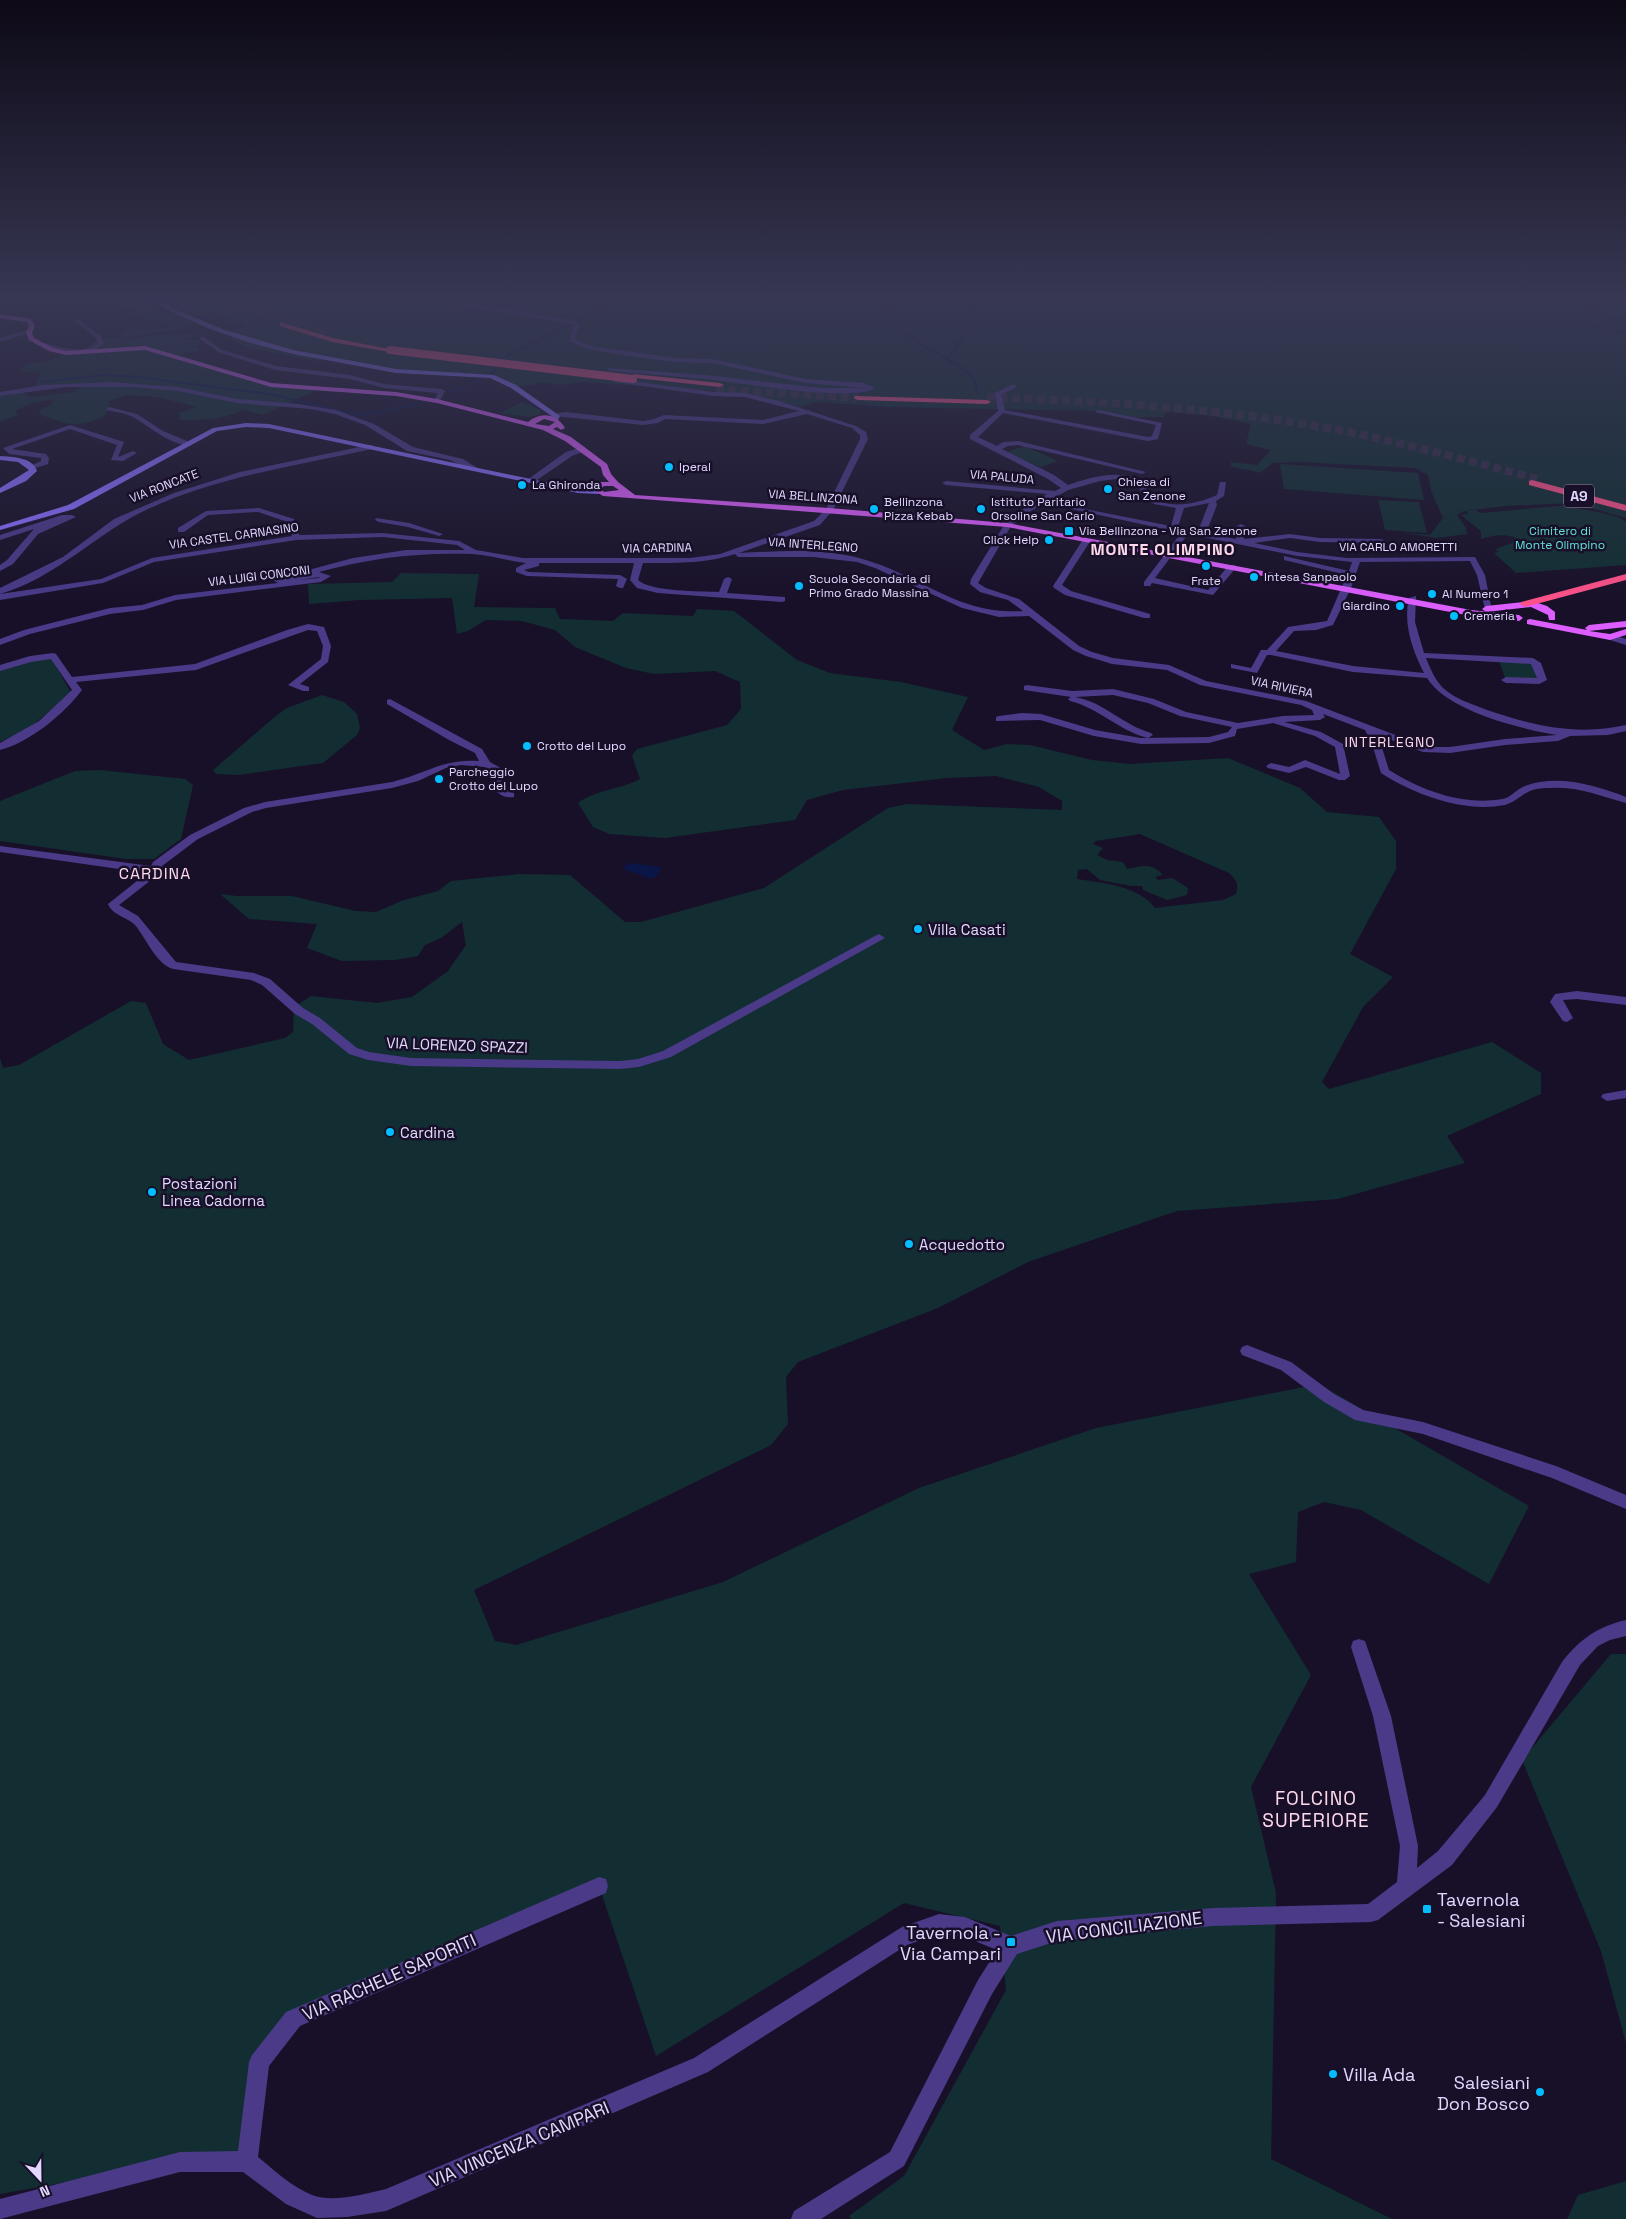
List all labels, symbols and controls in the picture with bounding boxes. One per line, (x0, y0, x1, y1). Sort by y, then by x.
place label: Iperal (679, 459, 711, 475)
marker: Iperal (663, 461, 675, 473)
street label: VIA RONCATE (127, 465, 201, 506)
street label: VIA PALUDA (969, 466, 1035, 488)
place label: Chiesa di San Zenone (1118, 474, 1186, 504)
place label: La Ghironda (532, 477, 601, 493)
marker: La Ghironda (516, 479, 528, 491)
marker: Chiesa di San Zenone (1102, 483, 1114, 495)
road number: A9 (1564, 484, 1594, 508)
street label: VIA BELLINZONA (768, 486, 859, 508)
place label: Bellinzona Pizza Kebab (884, 494, 953, 524)
place label: Istituto Paritario Orsoline San Carlo (991, 494, 1095, 524)
marker: Bellinzona Pizza Kebab (868, 503, 880, 515)
marker: Istituto Paritario Orsoline San Carlo (975, 503, 987, 515)
street label: VIA CASTEL CARNASINO (168, 519, 300, 553)
place label: Via Bellinzona - Via San Zenone (1079, 523, 1257, 539)
park label: Cimitero di Monte Olimpino (1515, 523, 1605, 553)
marker: Via Bellinzona - Via San Zenone (1063, 525, 1075, 537)
place label: Click Help (983, 532, 1039, 548)
street label: VIA INTERLEGNO (767, 534, 859, 556)
marker: Click Help (1043, 534, 1055, 546)
street label: VIA CARDINA (622, 539, 693, 557)
district label: MONTE OLIMPINO (1090, 539, 1236, 560)
street label: VIA CARLO AMORETTI (1339, 539, 1457, 555)
marker: Frate (1200, 560, 1212, 572)
street label: VIA LUIGI CONCONI (207, 562, 311, 590)
place label: Intesa Sanpaolo (1264, 569, 1357, 585)
place label: Scuola Secondaria di Primo Grado Massina (809, 571, 930, 601)
marker: Intesa Sanpaolo (1248, 571, 1260, 583)
place label: Frate (1191, 573, 1221, 589)
marker: Scuola Secondaria di Primo Grado Massina (793, 580, 805, 592)
place label: Al Numero 1 (1442, 586, 1508, 602)
marker: Al Numero 1 (1426, 588, 1438, 600)
place label: Giardino (1342, 598, 1390, 614)
marker: Giardino (1394, 600, 1406, 612)
place label: Cremeria (1464, 608, 1515, 624)
marker: Cremeria (1448, 610, 1460, 622)
street label: VIA RIVIERA (1249, 673, 1315, 702)
district label: INTERLEGNO (1344, 733, 1436, 751)
place label: Crotto del Lupo (537, 738, 626, 754)
marker: Crotto del Lupo (521, 740, 533, 752)
place label: Parcheggio Crotto del Lupo (449, 764, 538, 794)
marker: Parcheggio Crotto del Lupo (433, 773, 445, 785)
district label: CARDINA (119, 863, 191, 884)
place label: Villa Casati (928, 920, 1006, 939)
marker: Villa Casati (912, 923, 924, 935)
street label: VIA LORENZO SPAZZI (386, 1033, 528, 1057)
place label: Cardina (400, 1123, 455, 1142)
marker: Cardina (384, 1126, 396, 1138)
place label: Postazioni Linea Cadorna (162, 1174, 265, 1210)
marker: Postazioni Linea Cadorna (146, 1186, 158, 1198)
place label: Acquedotto (919, 1235, 1005, 1254)
marker: Acquedotto (903, 1238, 915, 1250)
district label: FOLCINO SUPERIORE (1262, 1786, 1370, 1833)
place label: Tavernola - Salesiani (1437, 1888, 1525, 1932)
marker: Tavernola - Salesiani (1421, 1903, 1433, 1915)
street label: VIA CONCILIAZIONE (1045, 1906, 1203, 1948)
place label: Tavernola - Via Campari (900, 1921, 1001, 1965)
street label: VIA RACHELE SAPORITI (299, 1928, 479, 2026)
marker: Tavernola - Via Campari (1005, 1936, 1017, 1948)
place label: Villa Ada (1343, 2063, 1415, 2086)
marker: Villa Ada (1327, 2068, 1339, 2080)
place label: Salesiani Don Bosco (1437, 2071, 1530, 2115)
marker: Salesiani Don Bosco (1534, 2086, 1546, 2098)
street label: VIA VINCENZA CAMPARI (425, 2096, 613, 2192)
north arrow (15, 2154, 65, 2204)
text: N (37, 2181, 53, 2201)

